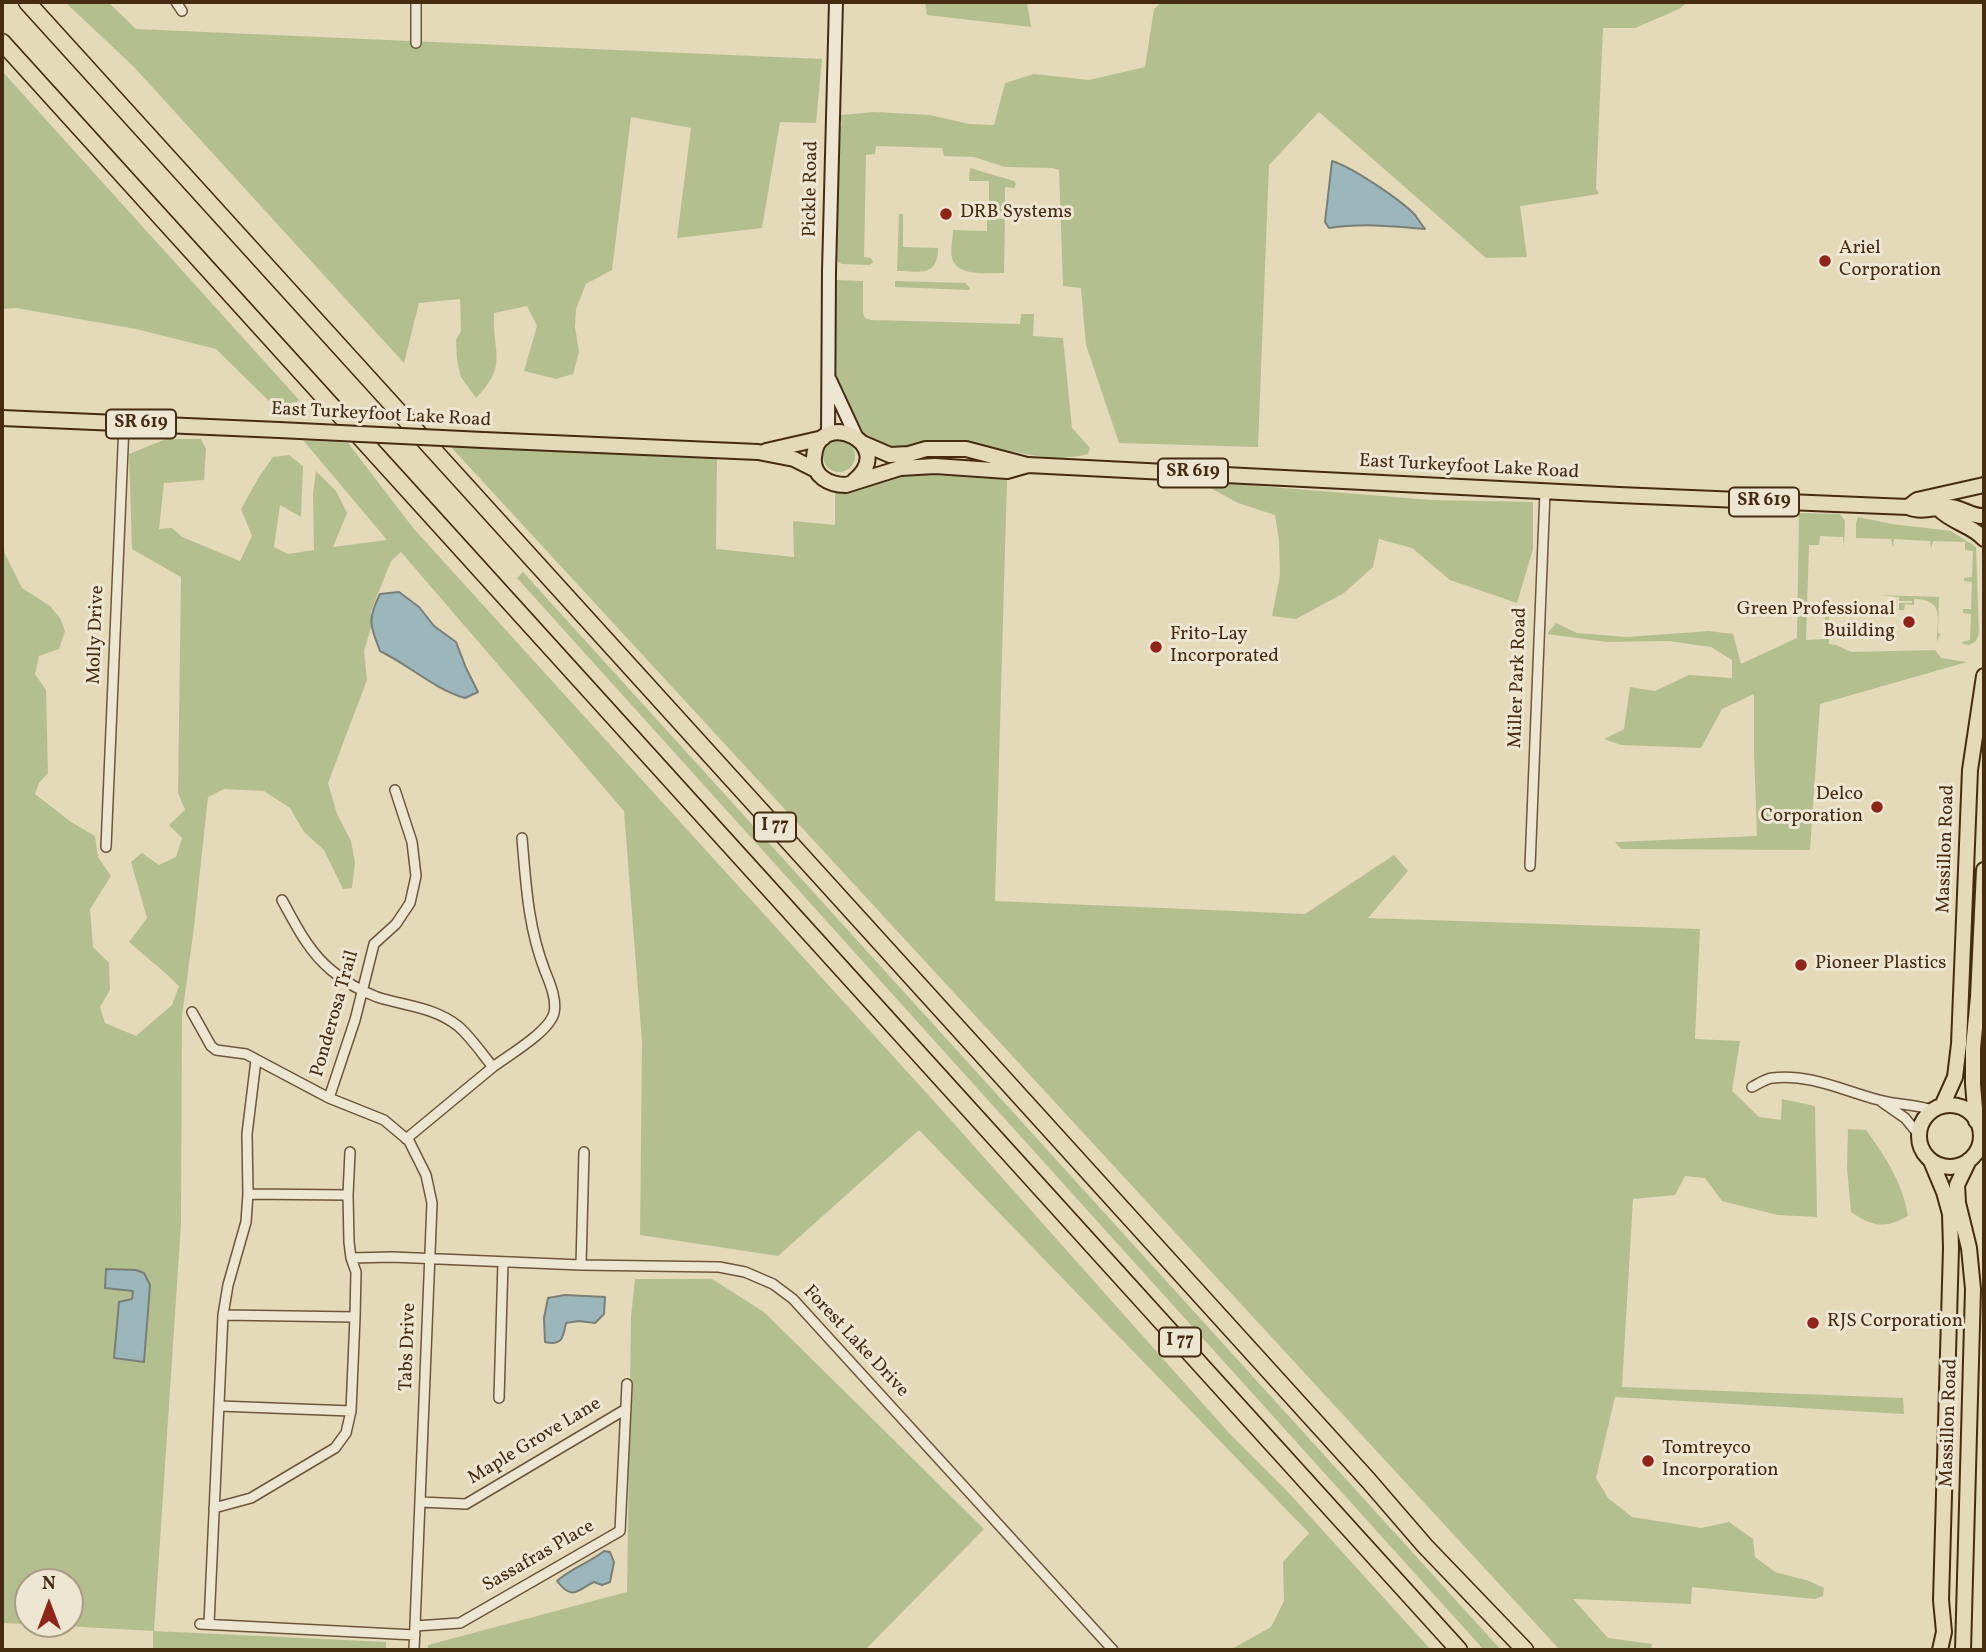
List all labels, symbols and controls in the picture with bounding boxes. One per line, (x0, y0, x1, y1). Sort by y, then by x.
street label: Pickle Road (800, 141, 824, 237)
place label: DRB Systems (960, 203, 1072, 225)
marker: DRB Systems (938, 206, 954, 222)
place label: Ariel Corporation (1839, 239, 1941, 283)
marker: Ariel Corporation (1817, 253, 1833, 269)
street label: East Turkeyfoot Lake Road (270, 399, 492, 433)
road number: SR 619 (106, 410, 176, 438)
street label: East Turkeyfoot Lake Road (1358, 451, 1580, 485)
road number: SR 619 (1158, 458, 1228, 488)
road number: SR 619 (1729, 488, 1799, 516)
street label: Molly Drive (84, 585, 110, 685)
place label: Green Professional Building (1737, 600, 1895, 644)
street label: Miller Park Road (1505, 607, 1533, 749)
marker: Green Professional Building (1901, 614, 1917, 630)
place label: Frito-Lay Incorporated (1170, 625, 1279, 669)
marker: Frito-Lay Incorporated (1148, 639, 1164, 655)
street label: Massillon Road (1933, 784, 1961, 914)
place label: Delco Corporation (1761, 785, 1863, 829)
marker: Delco Corporation (1869, 799, 1885, 815)
road number: I 77 (754, 812, 796, 842)
street label: Ponderosa Trail (307, 948, 365, 1080)
place label: Pioneer Plastics (1815, 954, 1946, 976)
marker: Pioneer Plastics (1793, 957, 1809, 973)
street label: Forest Lake Drive (797, 1281, 913, 1403)
street label: Tabs Drive (396, 1303, 422, 1391)
place label: RJS Corporation (1827, 1312, 1963, 1334)
marker: RJS Corporation (1805, 1315, 1821, 1331)
road number: I 77 (1159, 1328, 1201, 1357)
street label: Massillon Road (1936, 1358, 1964, 1488)
street label: Maple Grove Lane (464, 1393, 606, 1491)
place label: Tomtreyco Incorporation (1662, 1439, 1779, 1483)
marker: Tomtreyco Incorporation (1640, 1453, 1656, 1469)
street label: Sassafras Place (479, 1516, 599, 1598)
north arrow (14, 1568, 84, 1638)
text: N (42, 1571, 56, 1597)

